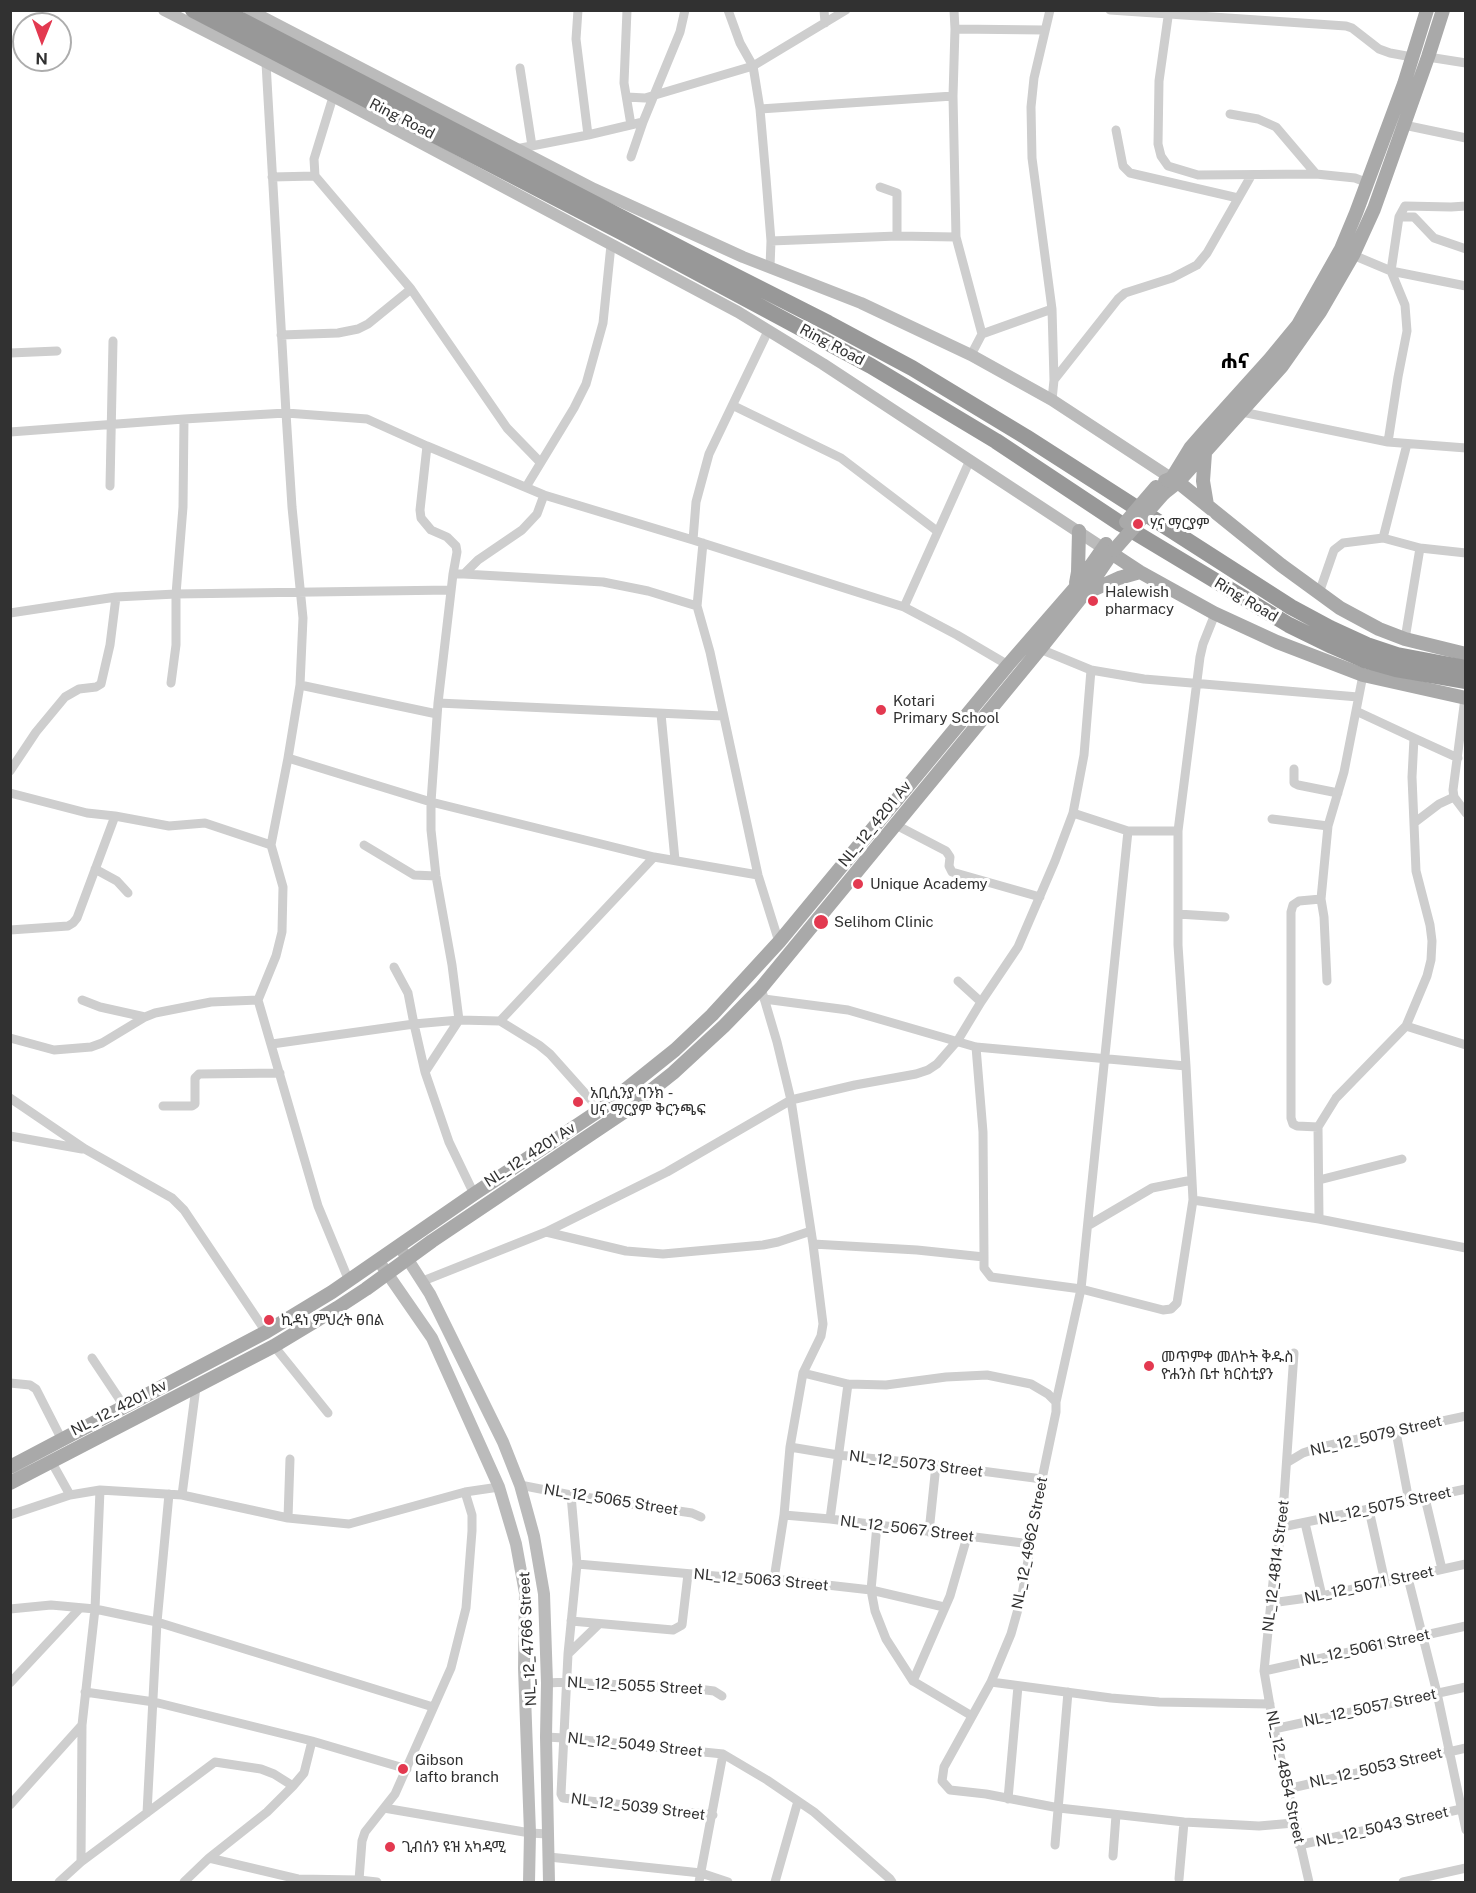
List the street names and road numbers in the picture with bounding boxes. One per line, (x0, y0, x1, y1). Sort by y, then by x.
street label: Ring Road (366, 95, 438, 143)
street label: Ring Road (796, 320, 868, 370)
street label: Ring Road (1211, 574, 1281, 626)
street label: NL_12_4201 Av (835, 777, 915, 871)
street label: NL_12_4201 Av (481, 1119, 579, 1191)
street label: NL_12_4201 Av (68, 1376, 170, 1440)
street label: NL_12_5079 Street (1308, 1412, 1444, 1460)
street label: NL_12_5073 Street (848, 1447, 984, 1481)
street label: NL_12_4962 Street (1008, 1475, 1052, 1611)
street label: NL_12_5065 Street (543, 1480, 679, 1520)
street label: NL_12_5075 Street (1317, 1483, 1453, 1529)
street label: NL_12_4814 Street (1259, 1499, 1293, 1633)
street label: NL_12_5067 Street (839, 1512, 975, 1546)
street label: NL_12_5071 Street (1303, 1562, 1435, 1608)
street label: NL_12_5063 Street (693, 1565, 829, 1595)
street label: NL_12_4766 Street (515, 1571, 541, 1707)
street label: NL_12_5061 Street (1298, 1625, 1432, 1671)
street label: NL_12_5055 Street (567, 1673, 703, 1699)
street label: NL_12_5057 Street (1302, 1685, 1438, 1731)
street label: NL_12_4854 Street (1262, 1709, 1308, 1845)
street label: NL_12_5049 Street (567, 1729, 703, 1761)
street label: NL_12_5053 Street (1308, 1744, 1444, 1792)
street label: NL_12_5039 Street (570, 1790, 706, 1824)
street label: NL_12_5043 Street (1314, 1803, 1450, 1851)

